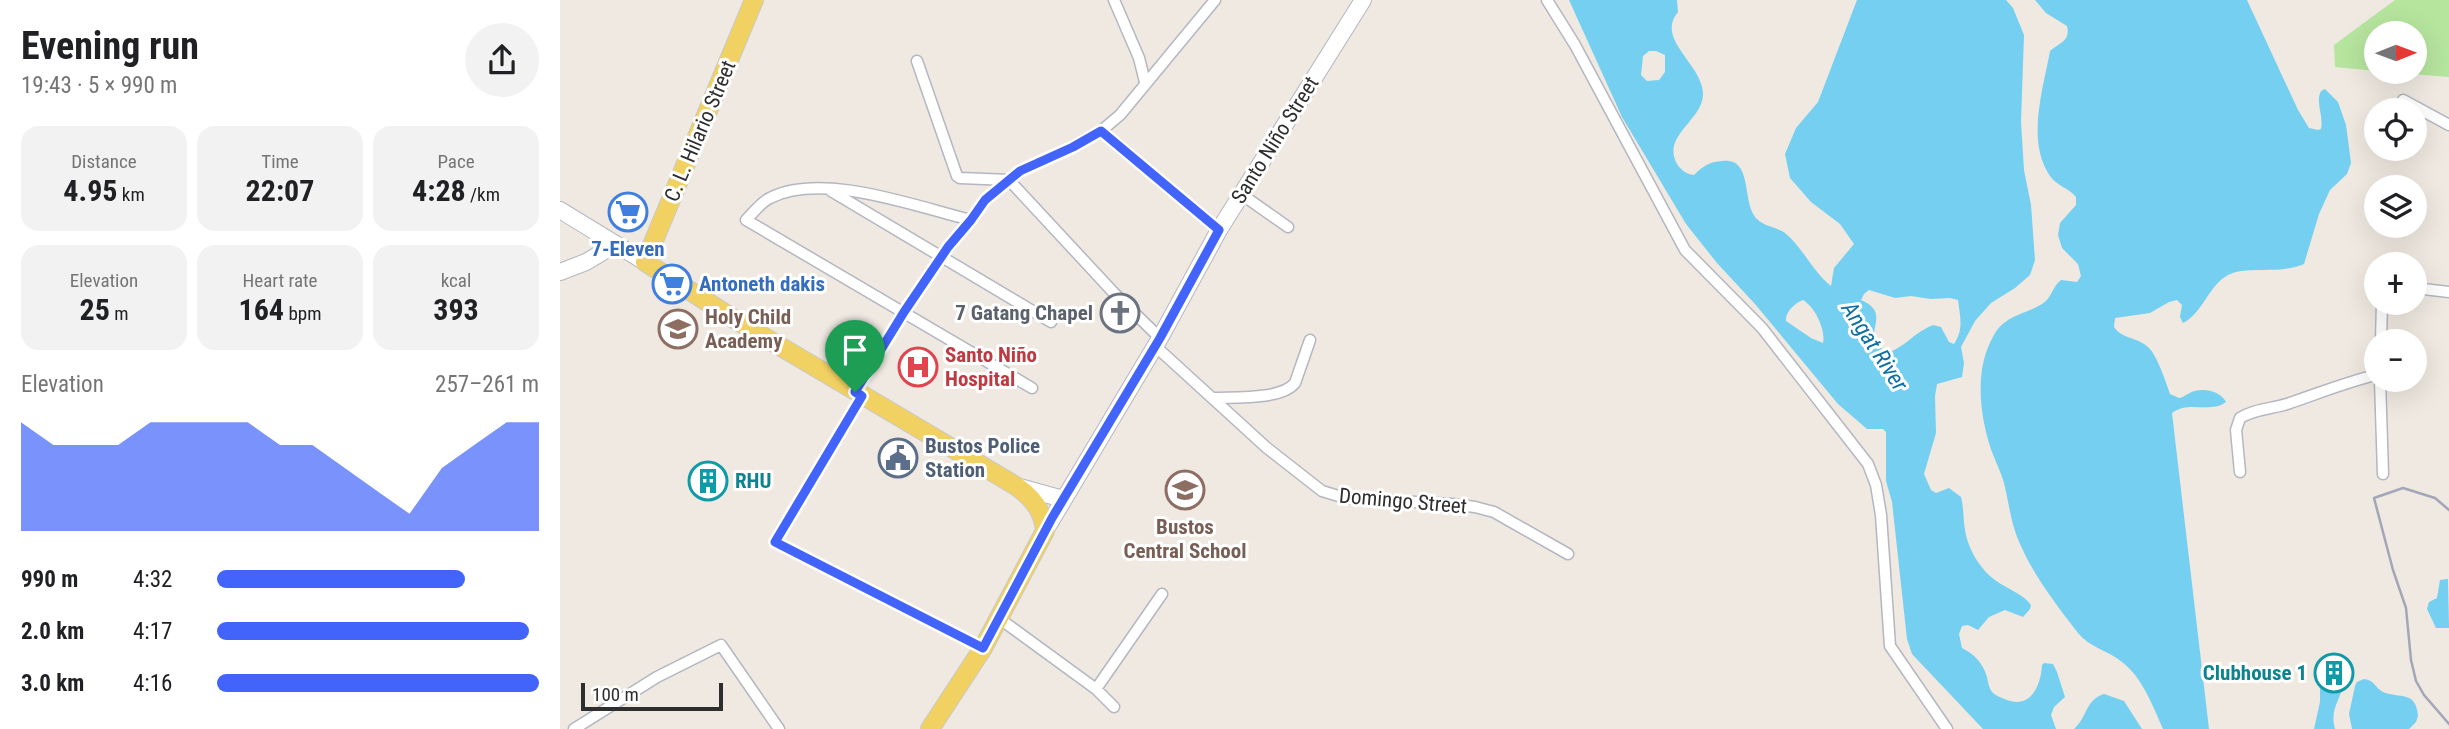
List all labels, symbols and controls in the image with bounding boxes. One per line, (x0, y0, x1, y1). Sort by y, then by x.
north arrow (2364, 21, 2427, 84)
map controls (2364, 21, 2427, 392)
button: share (465, 23, 539, 97)
text: Evening run (21, 24, 199, 68)
street label: C. L. Hilario Street (659, 57, 741, 205)
text: 19:43 · 5 × 990 m (21, 72, 177, 99)
street label: Santo Niño Street (1226, 72, 1324, 208)
button: locate (2364, 98, 2427, 161)
text: Distance (71, 150, 137, 173)
text: Time (261, 150, 299, 173)
text: Pace (437, 150, 475, 173)
text: 4.95 (63, 173, 117, 208)
text: 22:07 (246, 173, 314, 208)
text: 4:28 (412, 173, 466, 208)
button: layers (2364, 175, 2427, 238)
text: km (117, 183, 145, 206)
text: /km (466, 183, 500, 206)
supermarket icon: 7-Eleven (607, 191, 649, 233)
place label: 7-Eleven (591, 237, 665, 261)
button: + (2364, 252, 2427, 315)
supermarket icon: Antoneth dakis (651, 263, 693, 305)
text: Elevation (70, 269, 138, 292)
text: Heart rate (242, 269, 318, 292)
text: kcal (441, 269, 471, 292)
place label: Antoneth dakis (699, 272, 825, 296)
text: 25 (80, 292, 110, 327)
text: 164 (239, 292, 284, 327)
text: 393 (433, 292, 479, 327)
church icon: 7 Gatang Chapel (1099, 292, 1141, 334)
water label: Angat River (1835, 296, 1914, 397)
place label: 7 Gatang Chapel (955, 301, 1093, 325)
text: m (110, 302, 129, 325)
text: bpm (284, 302, 321, 325)
place label: Holy Child Academy (705, 305, 791, 353)
school or university icon: Holy Child Academy (657, 308, 699, 350)
pin (825, 320, 885, 392)
button: − (2364, 329, 2427, 392)
icon: arrive (836, 331, 874, 369)
place label: Santo Niño Hospital (945, 343, 1037, 391)
hospital icon: Santo Niño Hospital (897, 346, 939, 388)
text: Elevation (21, 371, 104, 398)
text: 257–261 m (435, 371, 539, 398)
place label: Bustos Police Station (925, 434, 1040, 482)
public building icon: Bustos Police Station (877, 437, 919, 479)
building icon: RHU (687, 460, 729, 502)
place label: RHU (735, 469, 772, 493)
school or university icon: Bustos Central School (1164, 469, 1206, 511)
street label: Domingo Street (1338, 483, 1468, 519)
place label: Bustos Central School (1124, 515, 1246, 563)
text: 990 m (21, 566, 78, 593)
text: 4:32 (133, 566, 172, 593)
text: 2.0 km (21, 618, 84, 645)
text: 4:17 (133, 618, 172, 645)
building icon: Clubhouse 1 (2313, 652, 2355, 694)
place label: Clubhouse 1 (2203, 661, 2307, 685)
text: 3.0 km (21, 670, 84, 697)
text: 4:16 (133, 670, 172, 697)
scale bar (581, 680, 723, 712)
text: 100 m (592, 683, 639, 706)

